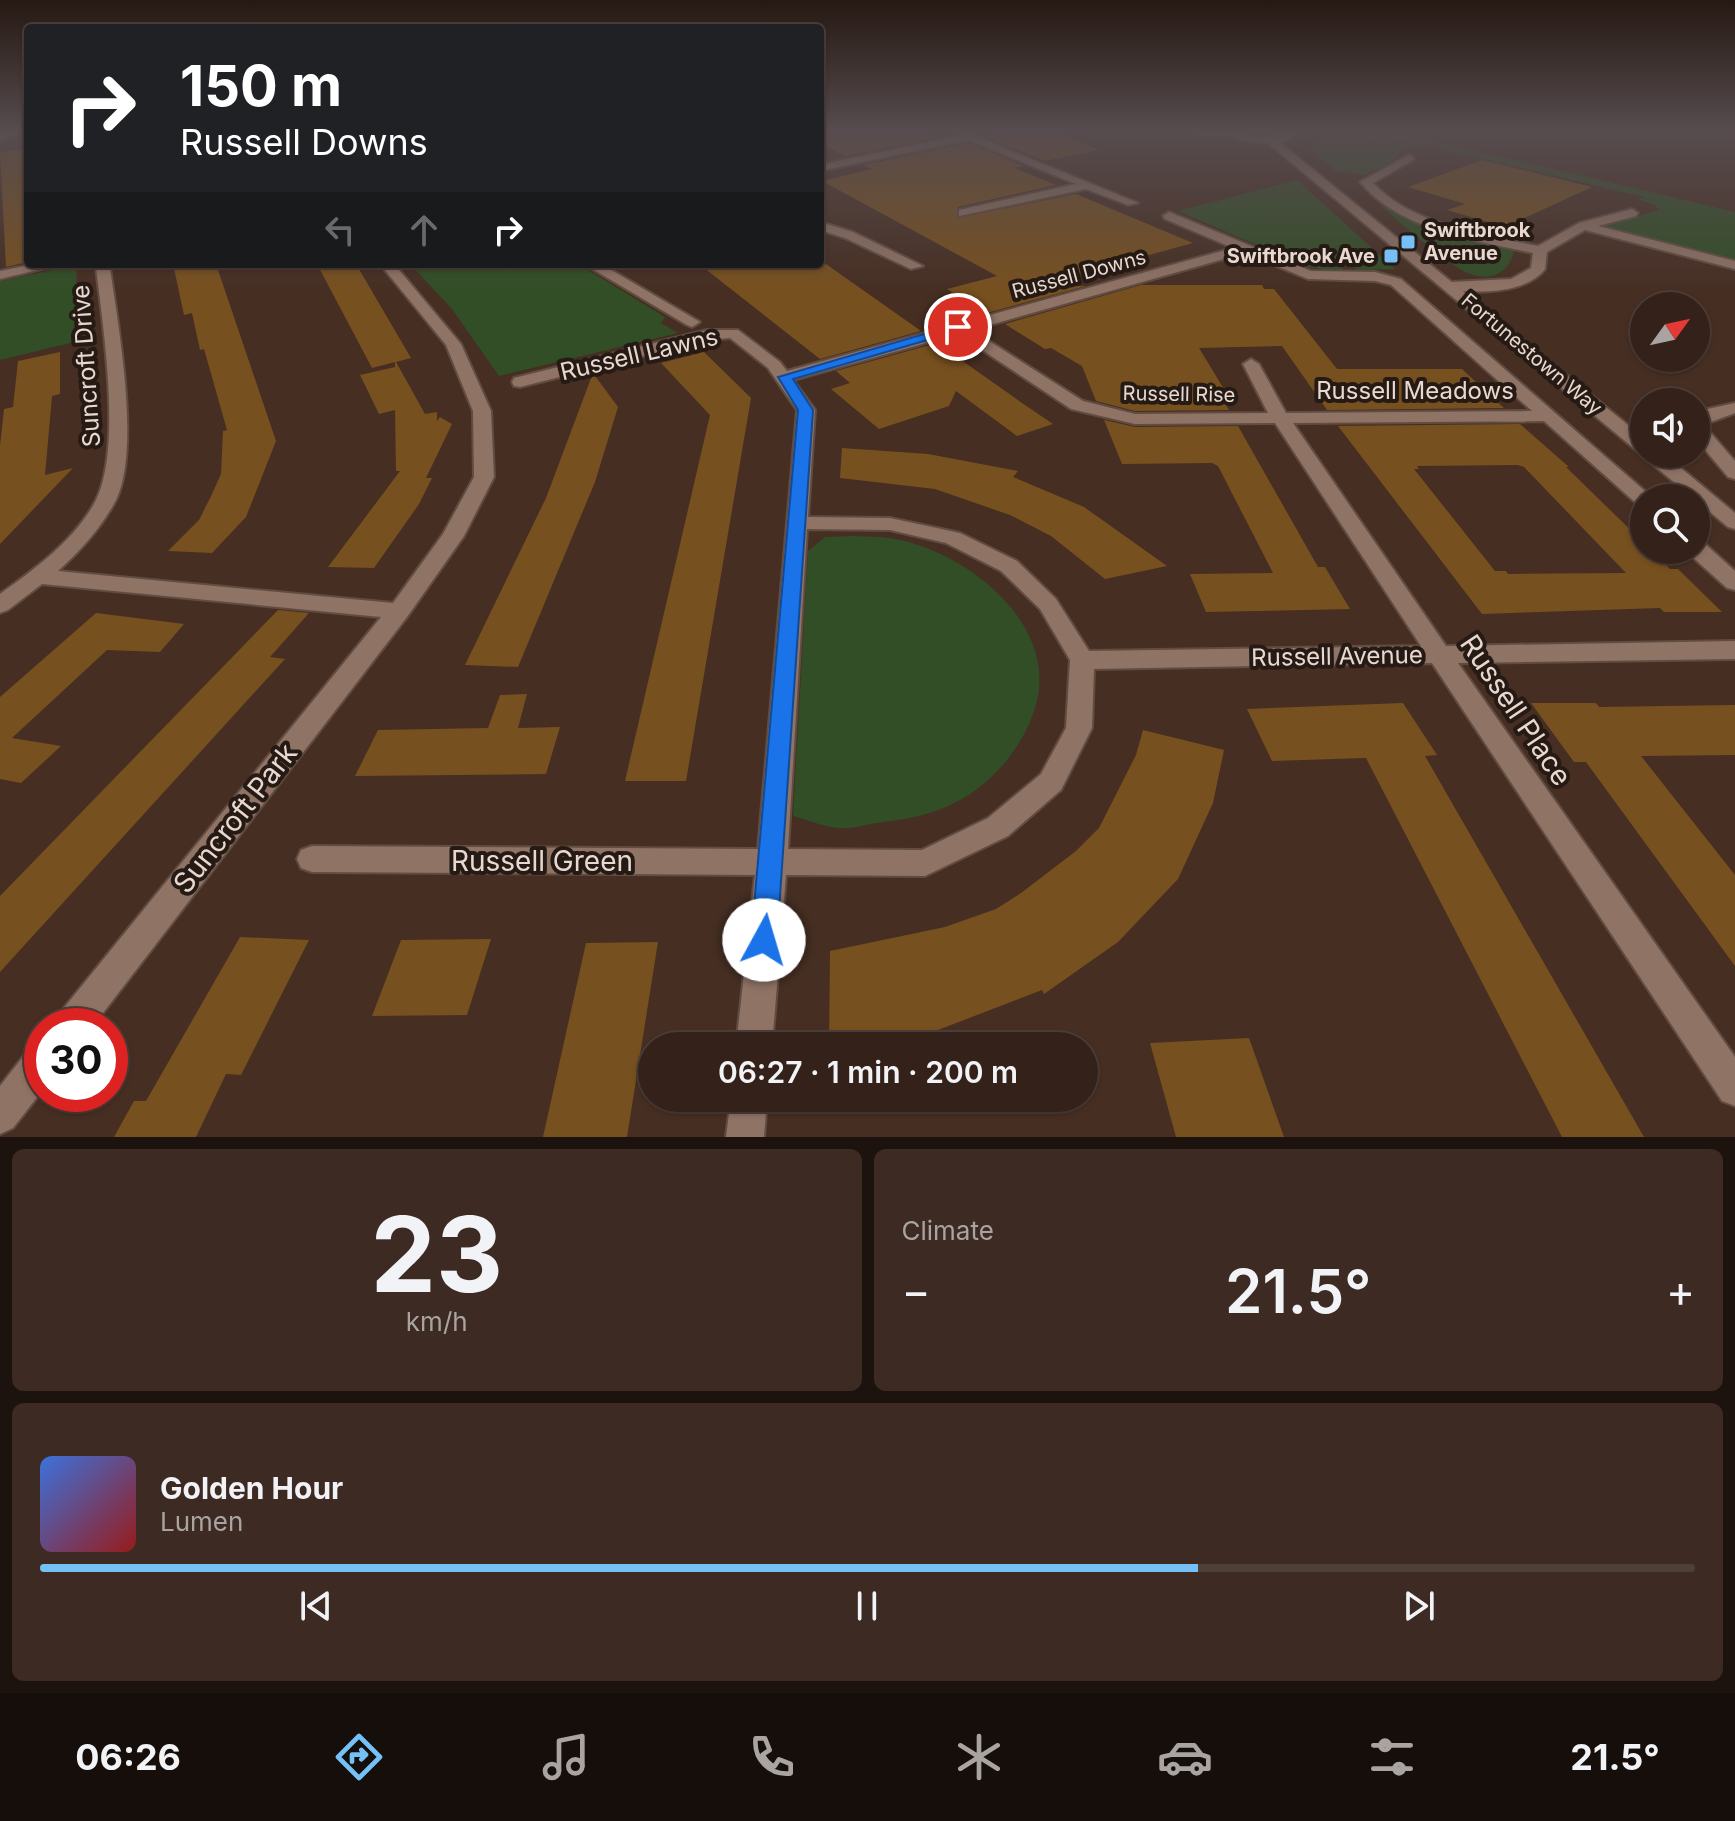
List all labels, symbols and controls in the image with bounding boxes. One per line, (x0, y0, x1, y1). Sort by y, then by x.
text: 150 m (180, 52, 342, 120)
icon: right (48, 56, 152, 160)
text: Russell Downs (180, 120, 428, 164)
icon: left (318, 208, 362, 252)
icon: ahead (402, 208, 446, 252)
icon: right (486, 208, 530, 252)
place label: Swiftbrook Avenue (1424, 218, 1531, 265)
marker: Swiftbrook Avenue (1399, 233, 1417, 251)
place label: Swiftbrook Ave (1227, 244, 1375, 268)
street label: Russell Downs (1009, 245, 1149, 303)
marker: Swiftbrook Ave (1382, 247, 1400, 265)
street label: Suncroft Drive (66, 284, 106, 448)
street label: Fortunestown Way (1457, 288, 1607, 420)
north arrow (1630, 292, 1710, 372)
map controls (1630, 292, 1710, 564)
pin (924, 293, 992, 361)
icon: arrive (936, 305, 980, 349)
street label: Russell Lawns (557, 322, 721, 386)
street label: Russell Meadows (1316, 376, 1514, 405)
street label: Russell Rise (1122, 381, 1236, 407)
button: sound (1630, 388, 1710, 468)
button: search (1630, 484, 1710, 564)
street label: Russell Place (1453, 628, 1579, 792)
street label: Russell Avenue (1251, 640, 1423, 672)
street label: Suncroft Park (166, 736, 304, 900)
street label: Russell Green (451, 844, 633, 878)
position arrow (722, 898, 806, 982)
speed limit sign: 30 (24, 1008, 128, 1112)
text: 06:27 · 1 min · 200 m (718, 1054, 1018, 1090)
text: 23 (370, 1191, 503, 1317)
text: Climate (902, 1215, 994, 1246)
text: 21.5° (1225, 1255, 1371, 1327)
text: − (902, 1264, 931, 1318)
text: + (1666, 1264, 1695, 1318)
text: km/h (406, 1306, 468, 1337)
text: Golden Hour (160, 1470, 343, 1506)
text: Lumen (160, 1506, 243, 1537)
icon: previous (294, 1584, 338, 1628)
icon: pause (845, 1584, 889, 1628)
icon: next (1397, 1584, 1441, 1628)
icon: directions (331, 1729, 387, 1785)
icon: music (538, 1729, 594, 1785)
icon: phone (744, 1729, 800, 1785)
icon: climate (951, 1729, 1007, 1785)
icon: car (1157, 1729, 1213, 1785)
icon: filters (1364, 1729, 1420, 1785)
text: 06:26 (75, 1735, 181, 1779)
text: 21.5° (1570, 1735, 1660, 1779)

